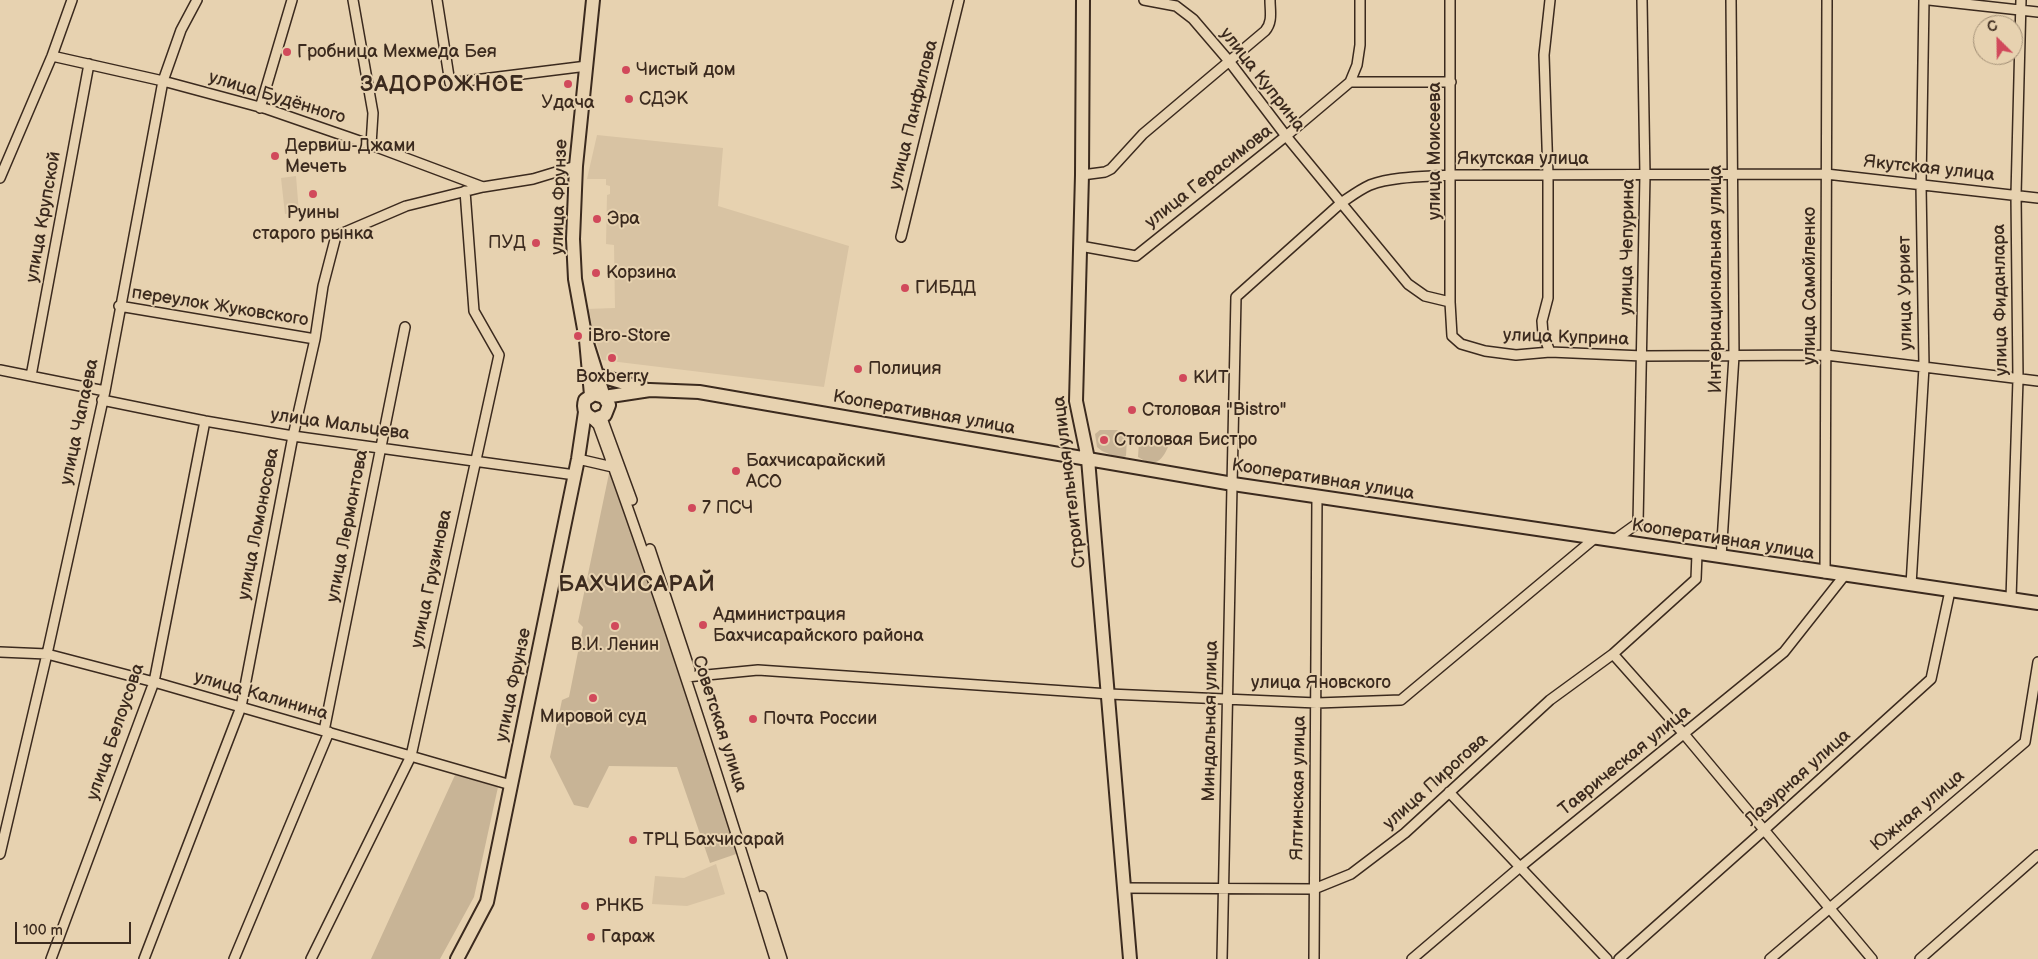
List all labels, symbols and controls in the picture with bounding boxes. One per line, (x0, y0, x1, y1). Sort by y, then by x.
north arrow (1973, 15, 2023, 65)
text: С (1985, 17, 2000, 36)
street label: улица Куприна (1215, 24, 1309, 136)
street label: улица Панфилова (885, 38, 943, 192)
place label: Гробница Мехмеда Бея (297, 41, 497, 63)
marker: Гробница Мехмеда Бея (281, 46, 293, 58)
place label: Чистый дом (636, 59, 736, 81)
marker: Чистый дом (620, 64, 632, 76)
street label: улица Будённого (206, 67, 348, 129)
district label: ЗАДОРОЖНОЕ (358, 72, 526, 98)
marker: Удача (562, 78, 574, 90)
street label: улица Моисеева (1424, 82, 1446, 220)
place label: СДЭК (639, 88, 688, 110)
place label: Удача (541, 92, 595, 114)
marker: СДЭК (623, 93, 635, 105)
street label: улица Герасимова (1141, 121, 1277, 233)
place label: Дервиш-Джами Мечеть (285, 135, 415, 178)
street label: улица Фрунзе (547, 139, 573, 255)
street label: Якутская улица (1457, 148, 1589, 170)
street label: улица Крупской (22, 150, 66, 284)
marker: Дервиш-Джами Мечеть (269, 150, 281, 162)
street label: Якутская улица (1862, 151, 1996, 187)
street label: Интернациональная улица (1705, 165, 1727, 393)
street label: улица Чепурина (1616, 179, 1640, 315)
marker: Руины старого рынка (307, 188, 319, 200)
place label: Руины старого рынка (252, 202, 374, 244)
street label: улица Самойленко (1799, 207, 1821, 365)
place label: Эра (607, 208, 640, 230)
marker: Эра (591, 213, 603, 225)
street label: улица Фиданлара (1989, 224, 2013, 376)
place label: ПУД (488, 232, 526, 254)
street label: улица Урриет (1894, 235, 1918, 351)
marker: ПУД (530, 237, 542, 249)
place label: Корзина (606, 262, 677, 284)
marker: Корзина (590, 267, 602, 279)
place label: ГИБДД (915, 277, 976, 299)
street label: переулок Жуковского (130, 282, 310, 332)
marker: ГИБДД (899, 282, 911, 294)
place label: iBro-Store (588, 325, 670, 347)
street label: улица Куприна (1503, 325, 1629, 351)
marker: iBro-Store (572, 330, 584, 342)
marker: Boxberry (606, 352, 618, 364)
street label: улица Чапаева (56, 357, 104, 487)
place label: Полиция (868, 358, 942, 380)
marker: Полиция (852, 363, 864, 375)
place label: Boxberry (575, 366, 649, 388)
place label: КИТ (1193, 367, 1228, 389)
marker: КИТ (1177, 372, 1189, 384)
street label: Кооперативная улица (831, 386, 1017, 440)
street label: Строительная улица (1049, 395, 1091, 569)
place label: Столовая "Bistro" (1142, 399, 1286, 421)
marker: Столовая "Bistro" (1126, 404, 1138, 416)
street label: улица Мальцева (269, 405, 411, 445)
place label: Столовая Бистро (1114, 429, 1257, 451)
marker: Столовая Бистро (1098, 434, 1110, 446)
street label: улица Ломоносова (234, 446, 284, 602)
street label: улица Лермонтова (323, 448, 373, 604)
place label: Бахчисарайский АСО (746, 450, 886, 492)
street label: Кооперативная улица (1230, 455, 1416, 505)
marker: Бахчисарайский АСО (730, 465, 742, 477)
place label: 7 ПСЧ (702, 497, 753, 519)
marker: 7 ПСЧ (686, 502, 698, 514)
street label: улица Грузинова (407, 508, 457, 650)
street label: Кооперативная улица (1630, 515, 1816, 565)
district label: БАХЧИСАРАЙ (557, 572, 717, 598)
place label: Администрация Бахчисарайского района (713, 604, 924, 646)
marker: Администрация Бахчисарайского района (697, 619, 709, 631)
marker: В.И. Ленин (609, 620, 621, 632)
street label: улица Фрунзе (491, 626, 537, 744)
place label: В.И. Ленин (571, 634, 659, 656)
street label: Миндальная улица (1199, 640, 1223, 802)
street label: Советская улица (687, 653, 751, 795)
street label: улица Белоусова (82, 661, 150, 803)
street label: улица Калинина (192, 667, 330, 725)
street label: улица Яновского (1251, 672, 1391, 694)
marker: Мировой суд (587, 692, 599, 704)
street label: Таврическая улица (1555, 701, 1695, 821)
place label: Мировой суд (540, 706, 646, 728)
place label: Почта России (763, 708, 877, 730)
marker: Почта России (747, 713, 759, 725)
street label: Ялтинская улица (1287, 715, 1311, 861)
street label: Лазурная улица (1741, 725, 1855, 831)
street label: улица Пирогова (1379, 729, 1493, 835)
street label: Южная улица (1867, 766, 1969, 856)
place label: ТРЦ Бахчисарай (643, 829, 785, 851)
marker: ТРЦ Бахчисарай (627, 834, 639, 846)
place label: РНКБ (595, 895, 644, 917)
marker: РНКБ (579, 900, 591, 912)
scale bar (18, 912, 134, 944)
text: 100 m (23, 921, 63, 940)
place label: Гараж (601, 926, 655, 948)
marker: Гараж (585, 931, 597, 943)

